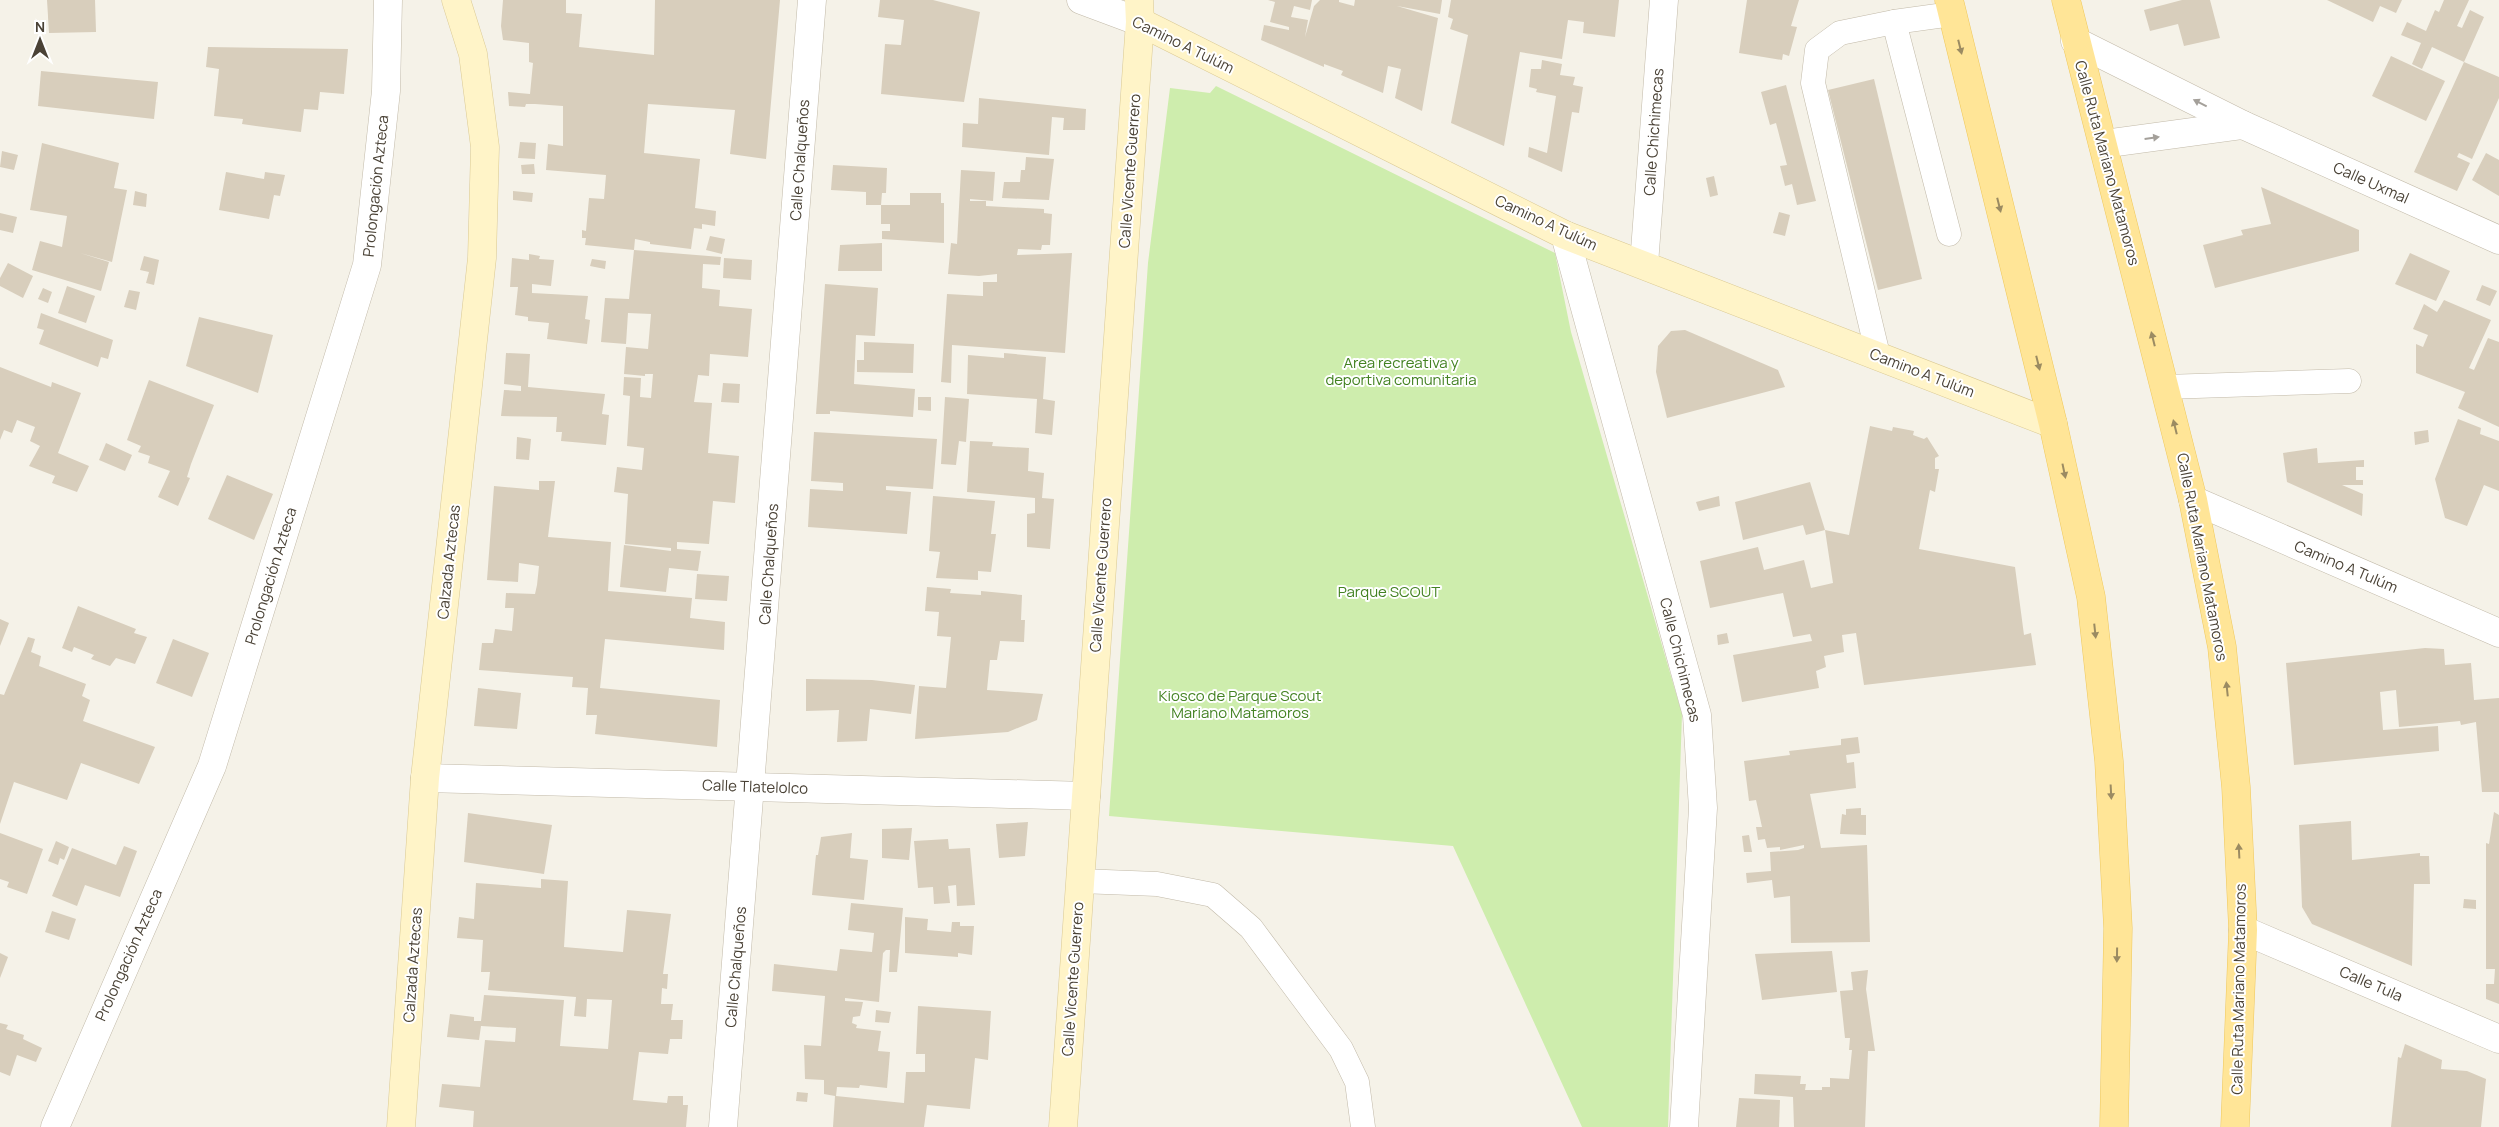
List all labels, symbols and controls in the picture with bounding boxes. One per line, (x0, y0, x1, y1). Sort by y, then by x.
street label: Camino A Tulúm (1129, 11, 1238, 78)
north arrow (15, 15, 65, 65)
text: N (35, 17, 45, 36)
one-way arrow (1957, 40, 1965, 55)
street label: Calle Ruta Mariano Matamoros (2070, 58, 2145, 268)
street label: Calle Chichimecas (1639, 67, 1668, 196)
street label: Calle Vicente Guerrero (1114, 93, 1145, 249)
street label: Calle Chalqueños (785, 99, 814, 221)
one-way arrow (2192, 99, 2207, 108)
street label: Prolongación Azteca (358, 114, 393, 258)
one-way arrow (2144, 134, 2160, 142)
street label: Calle Uxmal (2330, 157, 2412, 209)
street label: Camino A Tulúm (1492, 190, 1601, 255)
one-way arrow (1996, 198, 2004, 213)
one-way arrow (2149, 332, 2157, 347)
street label: Camino A Tulúm (1867, 343, 1978, 402)
park label: Area recreativa y deportiva comunitaria (1325, 352, 1477, 390)
one-way arrow (2035, 355, 2043, 370)
one-way arrow (2171, 419, 2179, 434)
street label: Calle Ruta Mariano Matamoros (2172, 451, 2233, 663)
one-way arrow (2060, 464, 2068, 479)
street label: Calle Vicente Guerrero (1085, 497, 1116, 653)
street label: Calle Chalqueños (754, 503, 783, 625)
street label: Calzada Aztecas (432, 504, 465, 620)
street label: Prolongación Azteca (240, 505, 301, 647)
street label: Camino A Tulúm (2291, 535, 2401, 598)
park label: Parque SCOUT (1338, 581, 1440, 602)
street label: Calle Chichimecas (1655, 595, 1706, 724)
one-way arrow (2091, 623, 2099, 639)
one-way arrow (2222, 681, 2230, 697)
park label: Kiosco de Parque Scout Mariano Matamoros (1159, 685, 1321, 723)
street label: Calle Tlatelolco (702, 774, 808, 799)
one-way arrow (2107, 785, 2115, 801)
one-way arrow (2235, 843, 2243, 859)
street label: Calle Ruta Mariano Matamoros (2226, 883, 2251, 1095)
street label: Prolongación Azteca (90, 885, 167, 1024)
street label: Calle Vicente Guerrero (1057, 901, 1088, 1057)
street label: Calle Chalqueños (720, 905, 751, 1028)
street label: Calzada Aztecas (398, 907, 427, 1023)
one-way arrow (2113, 947, 2121, 963)
street label: Calle Tula (2336, 961, 2406, 1006)

